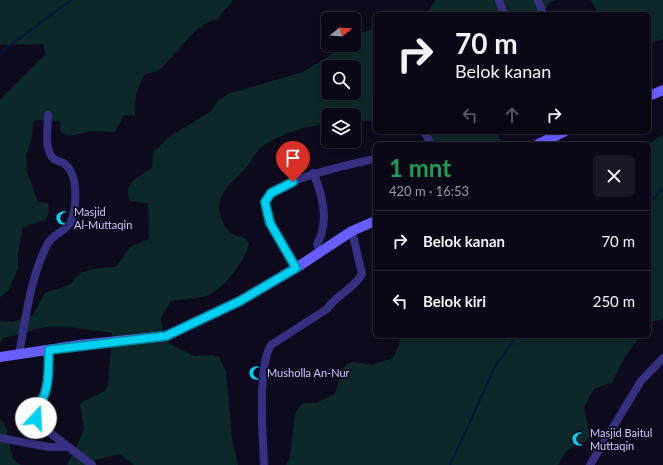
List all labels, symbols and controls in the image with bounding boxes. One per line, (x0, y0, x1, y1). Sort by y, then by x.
north arrow (321, 12, 361, 52)
map controls (321, 12, 361, 148)
text: 70 m (455, 26, 518, 60)
icon: right (389, 28, 441, 80)
button: search (321, 60, 361, 100)
text: Belok kanan (455, 60, 551, 82)
icon: left (459, 104, 481, 126)
icon: ahead (501, 104, 523, 126)
icon: right (543, 104, 565, 126)
button: layers (321, 108, 361, 148)
pin (276, 141, 310, 182)
icon: arrive (282, 147, 304, 169)
text: 1 mnt (389, 153, 451, 182)
button: close (593, 155, 635, 197)
text: 420 m · 16:53 (389, 183, 469, 199)
place label: Masjid Al-Muttaqin (74, 205, 132, 231)
mosque icon: Masjid Al-Muttaqin (55, 210, 71, 226)
icon: right (389, 230, 411, 252)
text: Belok kanan (423, 232, 505, 250)
text: 70 m (601, 232, 635, 250)
icon: left (389, 290, 411, 312)
text: Belok kiri (423, 292, 486, 310)
text: 250 m (593, 292, 635, 310)
mosque icon: Musholla An-Nur (248, 365, 264, 381)
place label: Musholla An-Nur (267, 366, 350, 379)
position arrow (15, 397, 57, 439)
place label: Masjid Baitul Muttaqin (590, 426, 652, 452)
mosque icon: Masjid Baitul Muttaqin (571, 431, 587, 447)

